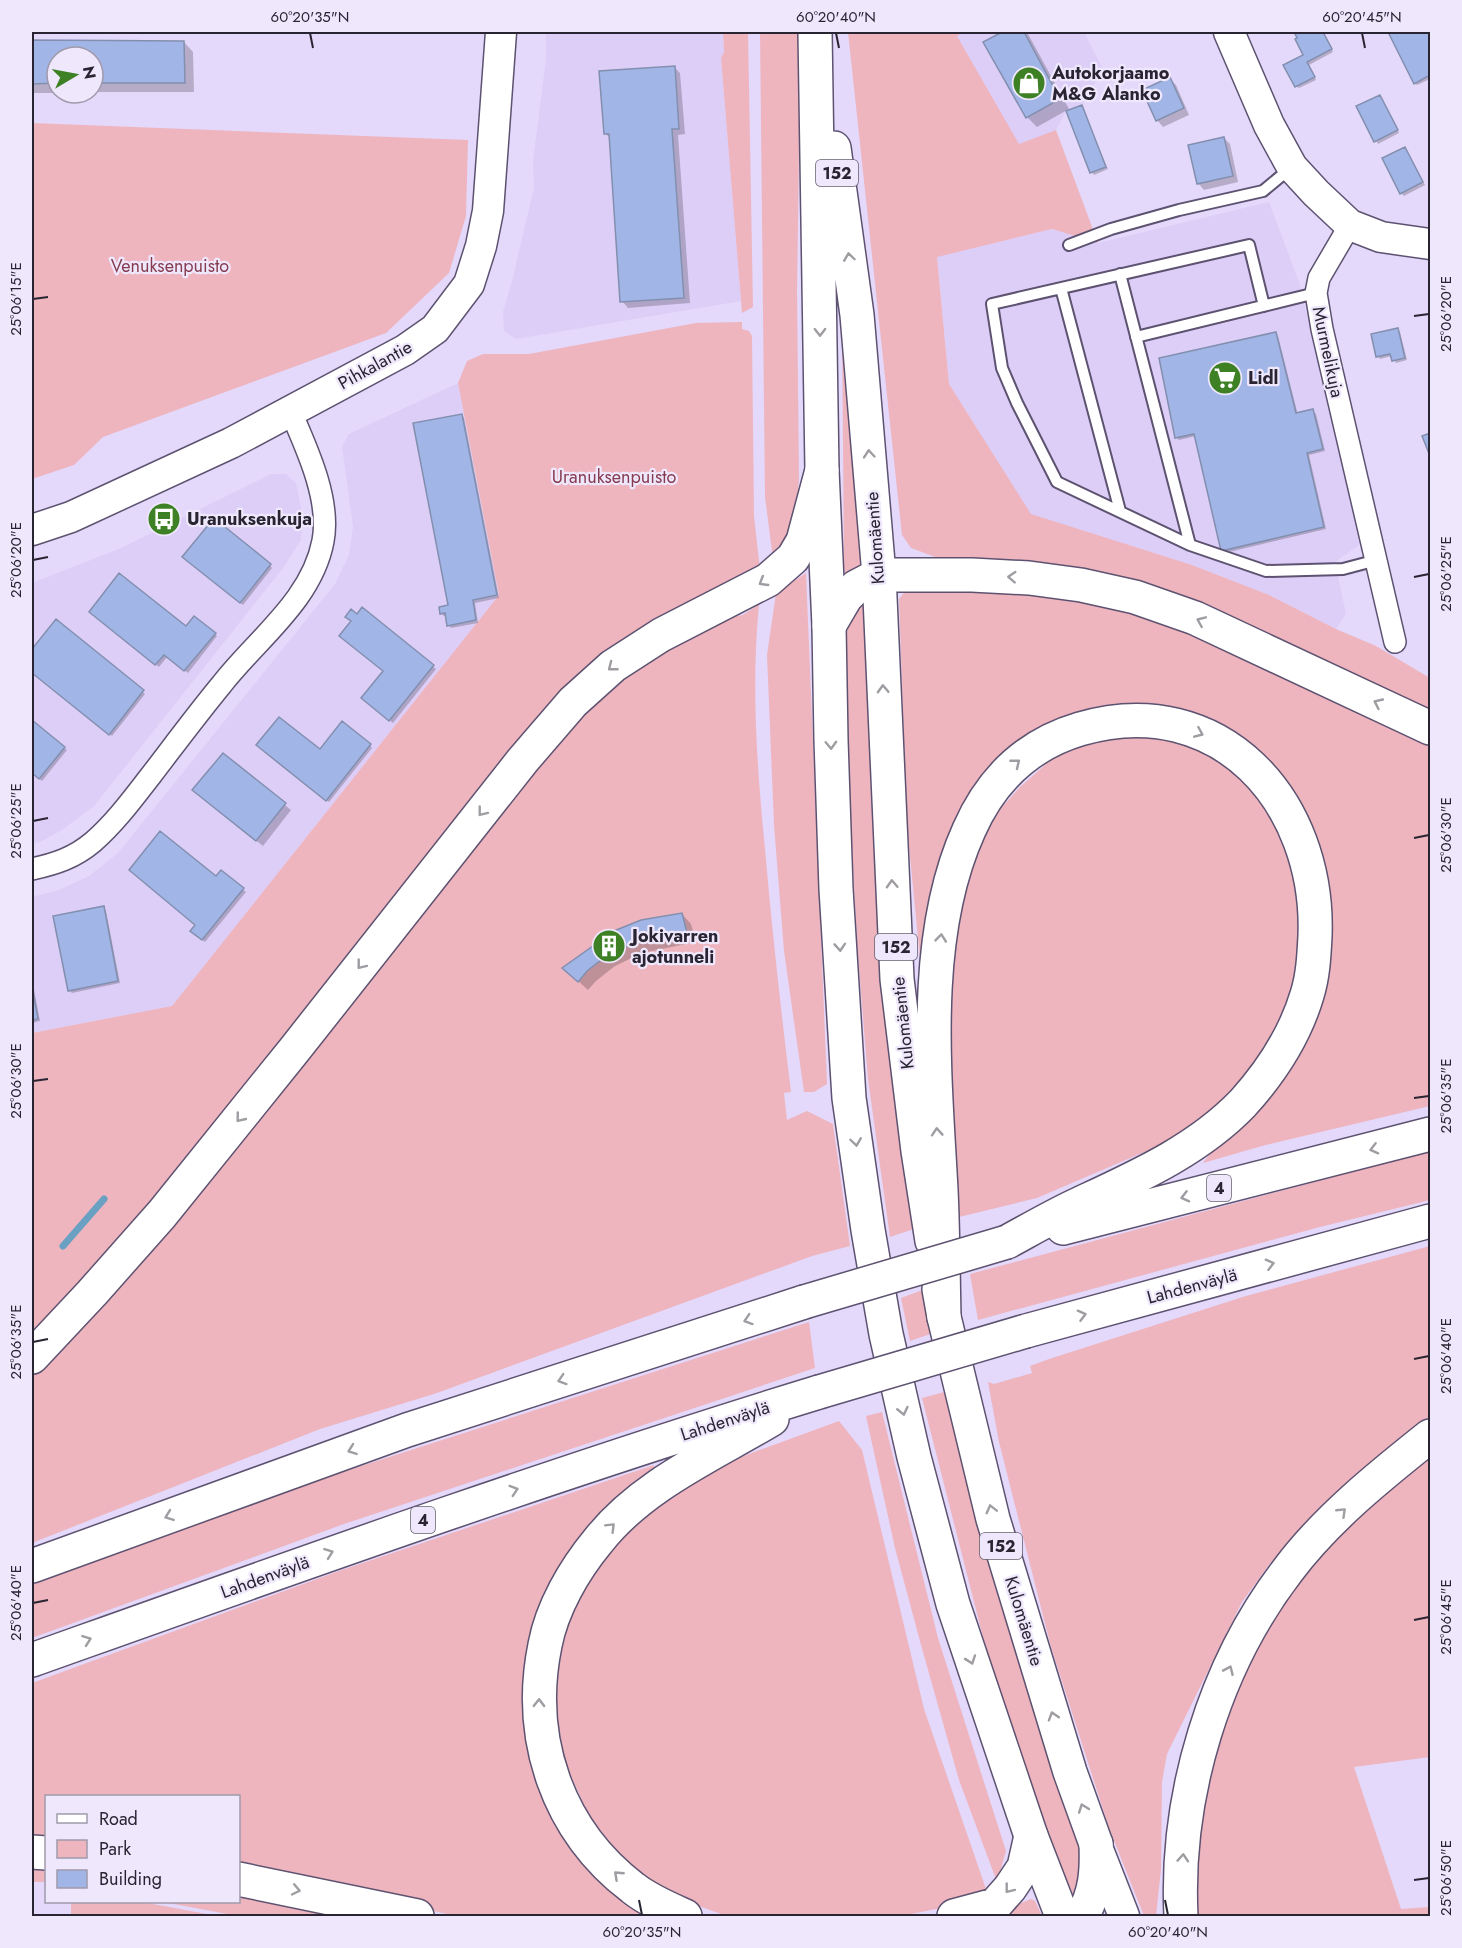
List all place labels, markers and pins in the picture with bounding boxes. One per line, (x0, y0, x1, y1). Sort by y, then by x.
place label: Autokorjaamo M&G Alanko (1051, 60, 1170, 107)
shop icon: Autokorjaamo M&G Alanko (1011, 65, 1047, 101)
supermarket icon: Lidl (1207, 360, 1243, 396)
place label: Lidl (1248, 365, 1278, 391)
bus stop icon: Uranuksenkuja (146, 501, 182, 537)
place label: Uranuksenkuja (187, 506, 312, 532)
place label: Jokivarren ajotunneli (629, 923, 718, 970)
building icon: Jokivarren ajotunneli (591, 928, 627, 964)

